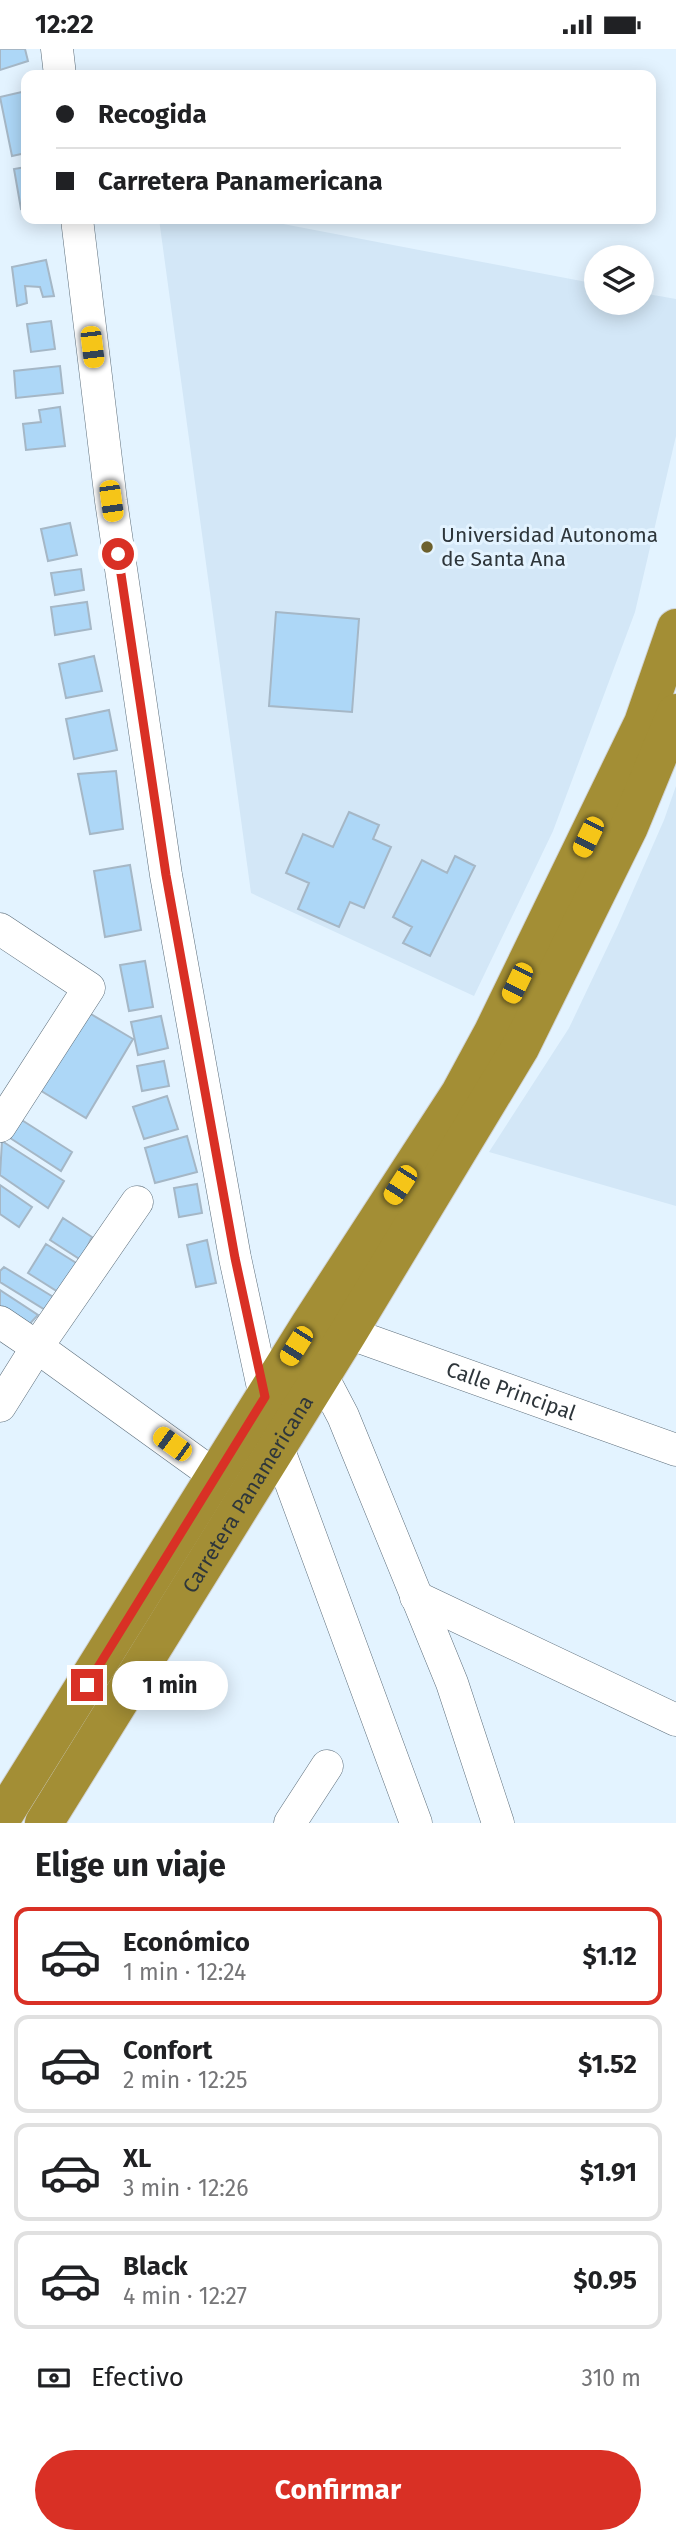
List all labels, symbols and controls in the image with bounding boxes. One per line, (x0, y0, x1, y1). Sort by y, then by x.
text: 12:22 (35, 9, 94, 40)
text: Recogida (98, 99, 207, 130)
text: Carretera Panamericana (98, 166, 383, 197)
map controls (584, 245, 654, 315)
button: layers (584, 245, 654, 315)
car (80, 325, 105, 369)
car (98, 479, 125, 523)
place label: Universidad Autonoma de Santa Ana (441, 522, 658, 572)
route start (102, 538, 134, 570)
marker: Universidad Autonoma de Santa Ana (419, 539, 435, 555)
car (570, 814, 607, 860)
car (499, 960, 536, 1006)
car (380, 1162, 421, 1208)
car (276, 1323, 317, 1369)
street label: Calle Principal (443, 1356, 579, 1426)
street label: Carretera Panamericana (177, 1390, 319, 1598)
car (149, 1423, 196, 1465)
callout: 1 min (112, 1661, 227, 1709)
route end (71, 1669, 103, 1701)
text: 1 min (142, 1671, 198, 1699)
text: Elige un viaje (35, 1846, 226, 1884)
icon: car (39, 1925, 102, 1988)
text: Económico (123, 1927, 250, 1958)
text: $1.12 (582, 1941, 637, 1972)
text: 1 min · 12:24 (123, 1958, 246, 1986)
icon: car (39, 2033, 102, 2096)
text: Confort (123, 2035, 212, 2066)
text: $1.52 (578, 2049, 637, 2080)
text: 2 min · 12:25 (123, 2066, 248, 2094)
icon: car (39, 2141, 102, 2204)
text: XL (123, 2143, 151, 2174)
text: $1.91 (580, 2157, 637, 2188)
text: 3 min · 12:26 (123, 2174, 248, 2202)
icon: car (39, 2249, 102, 2312)
text: Black (123, 2251, 188, 2282)
text: $0.95 (573, 2265, 637, 2296)
text: 4 min · 12:27 (123, 2282, 247, 2310)
icon: cash (35, 2359, 73, 2397)
text: Efectivo (91, 2362, 184, 2393)
text: 310 m (581, 2364, 641, 2392)
button: Confirmar (35, 2450, 641, 2530)

